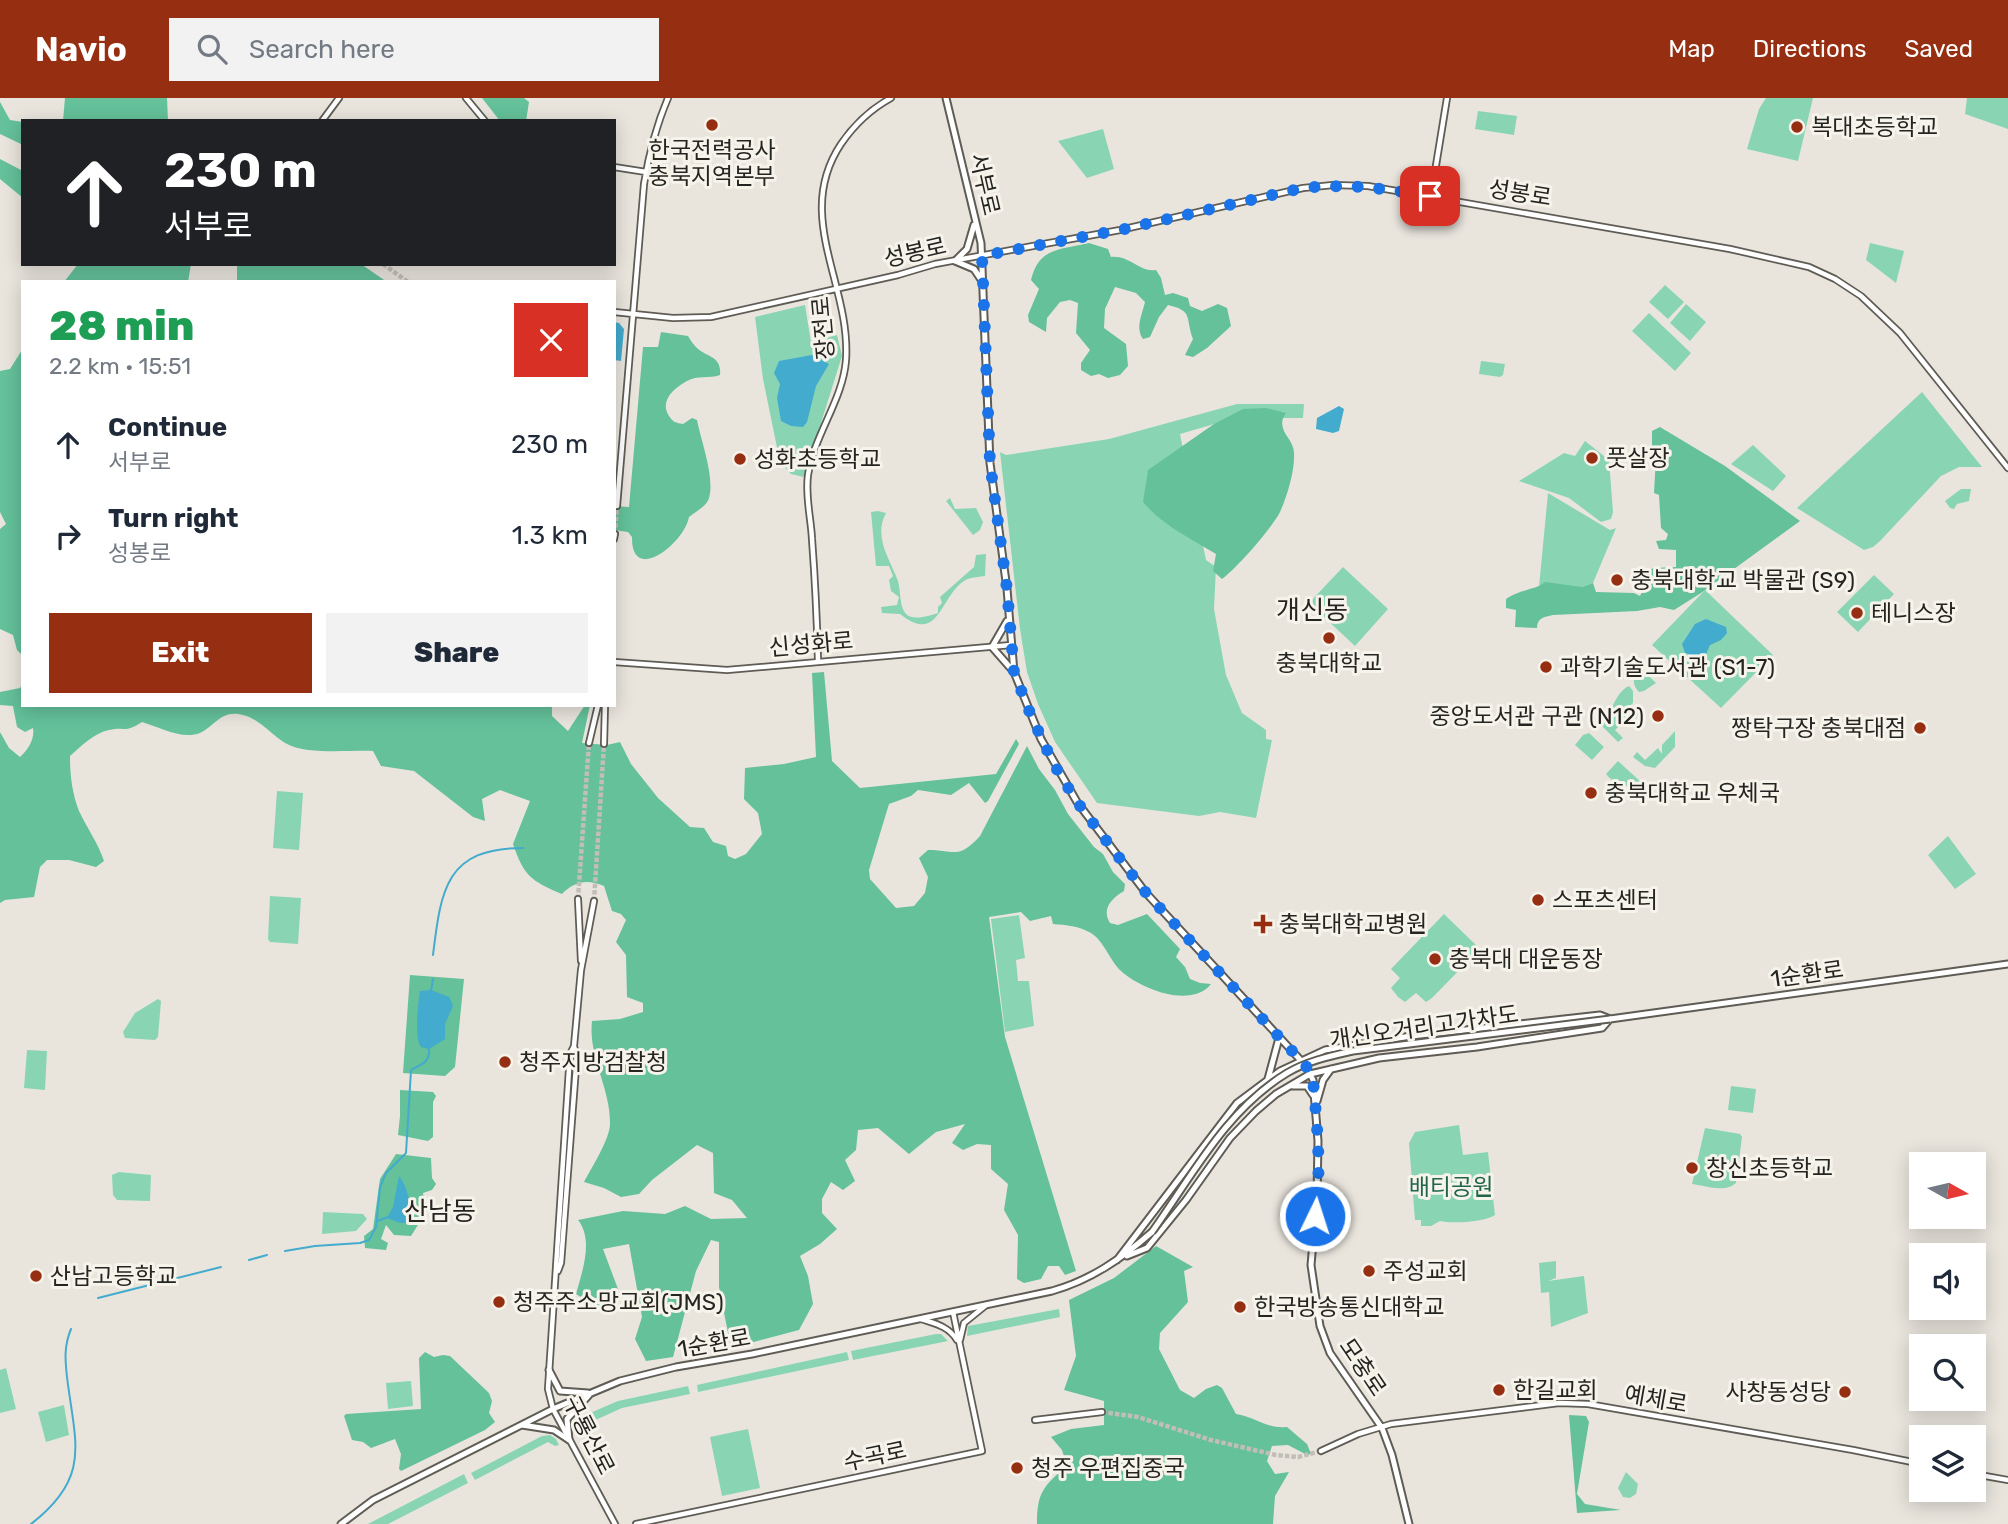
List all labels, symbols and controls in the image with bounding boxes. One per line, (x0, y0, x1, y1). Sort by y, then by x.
search box (169, 18, 659, 81)
text: Navio (35, 30, 127, 69)
icon: search (193, 30, 231, 68)
text: Search here (249, 34, 395, 65)
text: Map (1668, 35, 1715, 63)
text: Directions (1753, 35, 1866, 63)
text: Saved (1904, 35, 1973, 63)
place label: 복대초등학교 (1811, 113, 1938, 141)
marker: 한국전력공사 충북지역본부 (704, 117, 720, 133)
marker: 복대초등학교 (1789, 119, 1805, 135)
place label: 한국전력공사 충북지역본부 (649, 136, 775, 190)
text: 230 m (164, 141, 317, 199)
icon: ahead (49, 147, 140, 238)
street label: 서부로 (964, 150, 1006, 218)
pin (1400, 166, 1460, 226)
street label: 성봉로 (1486, 174, 1554, 212)
icon: arrive (1411, 177, 1449, 215)
text: 서부로 (164, 207, 252, 245)
street label: 성봉로 (881, 231, 949, 273)
street label: 장전로 (806, 295, 840, 361)
text: 28 min (49, 301, 194, 351)
button: close (514, 303, 588, 377)
text: 2.2 km · 15:51 (49, 352, 191, 380)
text: Continue (108, 412, 227, 443)
icon: ahead (49, 426, 87, 464)
text: 230 m (511, 429, 588, 460)
place label: 풋살장 (1606, 444, 1669, 472)
place label: 성화초등학교 (754, 445, 881, 473)
text: 서부로 (108, 448, 171, 476)
marker: 풋살장 (1584, 450, 1600, 466)
marker: 성화초등학교 (732, 451, 748, 467)
text: Turn right (108, 503, 238, 534)
icon: right (49, 517, 87, 555)
text: 1.3 km (512, 520, 588, 551)
text: 성봉로 (108, 539, 171, 567)
place label: 충북대학교 박물관 (S9) (1631, 566, 1855, 594)
marker: 충북대학교 박물관 (S9) (1609, 572, 1625, 588)
district label: 개신동 (1276, 595, 1348, 626)
place label: 테니스장 (1871, 599, 1956, 627)
marker: 테니스장 (1849, 605, 1865, 621)
button: Exit (49, 613, 312, 693)
button: Share (326, 613, 588, 693)
street label: 신성화로 (768, 626, 854, 662)
marker: 충북대학교 (1321, 630, 1337, 646)
place label: 충북대학교 (1276, 649, 1382, 677)
place label: 과학기술도서관 (S1-7) (1560, 653, 1775, 681)
marker: 과학기술도서관 (S1-7) (1538, 659, 1554, 675)
place label: 중앙도서관 구관 (N12) (1430, 702, 1644, 730)
marker: 중앙도서관 구관 (N12) (1650, 708, 1666, 724)
place label: 짱탁구장 충북대점 (1731, 714, 1906, 742)
marker: 짱탁구장 충북대점 (1912, 720, 1928, 736)
place label: 충북대학교 우체국 (1605, 779, 1780, 807)
marker: 충북대학교 우체국 (1583, 785, 1599, 801)
place label: 스포츠센터 (1552, 886, 1658, 914)
marker: 스포츠센터 (1530, 892, 1546, 908)
place label: 충북대학교병원 (1279, 910, 1427, 938)
marker: 충북대학교병원 (1253, 914, 1273, 934)
place label: 충북대 대운동장 (1449, 945, 1603, 973)
marker: 충북대 대운동장 (1427, 951, 1443, 967)
street label: 1순환로 (1769, 955, 1845, 993)
street label: 개신오거리고가차도 (1328, 1000, 1520, 1054)
place label: 청주지방검찰청 (519, 1048, 667, 1076)
marker: 청주지방검찰청 (497, 1054, 513, 1070)
north arrow (1909, 1152, 1986, 1228)
map controls (1909, 1152, 1986, 1502)
place label: 창신초등학교 (1706, 1154, 1833, 1182)
marker: 창신초등학교 (1684, 1160, 1700, 1176)
park label: 배티공원 (1409, 1173, 1493, 1201)
position arrow (1278, 1179, 1352, 1253)
district label: 산남동 (404, 1196, 476, 1227)
button: sound (1909, 1243, 1986, 1320)
place label: 주성교회 (1383, 1257, 1468, 1285)
place label: 산남고등학교 (50, 1262, 177, 1290)
marker: 주성교회 (1361, 1263, 1377, 1279)
marker: 산남고등학교 (28, 1268, 44, 1284)
place label: 청주주소망교회(JMS) (513, 1288, 724, 1316)
place label: 한국방송통신대학교 (1254, 1293, 1444, 1321)
marker: 청주주소망교회(JMS) (491, 1294, 507, 1310)
marker: 한국방송통신대학교 (1232, 1299, 1248, 1315)
street label: 1순환로 (675, 1323, 753, 1363)
street label: 모충로 (1334, 1333, 1392, 1401)
button: search (1909, 1334, 1986, 1411)
place label: 한길교회 (1513, 1376, 1598, 1404)
place label: 사창동성당 (1725, 1378, 1831, 1406)
street label: 예체로 (1622, 1380, 1690, 1418)
marker: 한길교회 (1491, 1382, 1507, 1398)
marker: 사창동성당 (1837, 1384, 1853, 1400)
street label: 구룡산로 (557, 1391, 621, 1479)
button: layers (1909, 1425, 1986, 1502)
street label: 수곡로 (841, 1436, 909, 1476)
place label: 청주 우편집중국 (1031, 1454, 1185, 1482)
marker: 청주 우편집중국 (1009, 1460, 1025, 1476)

